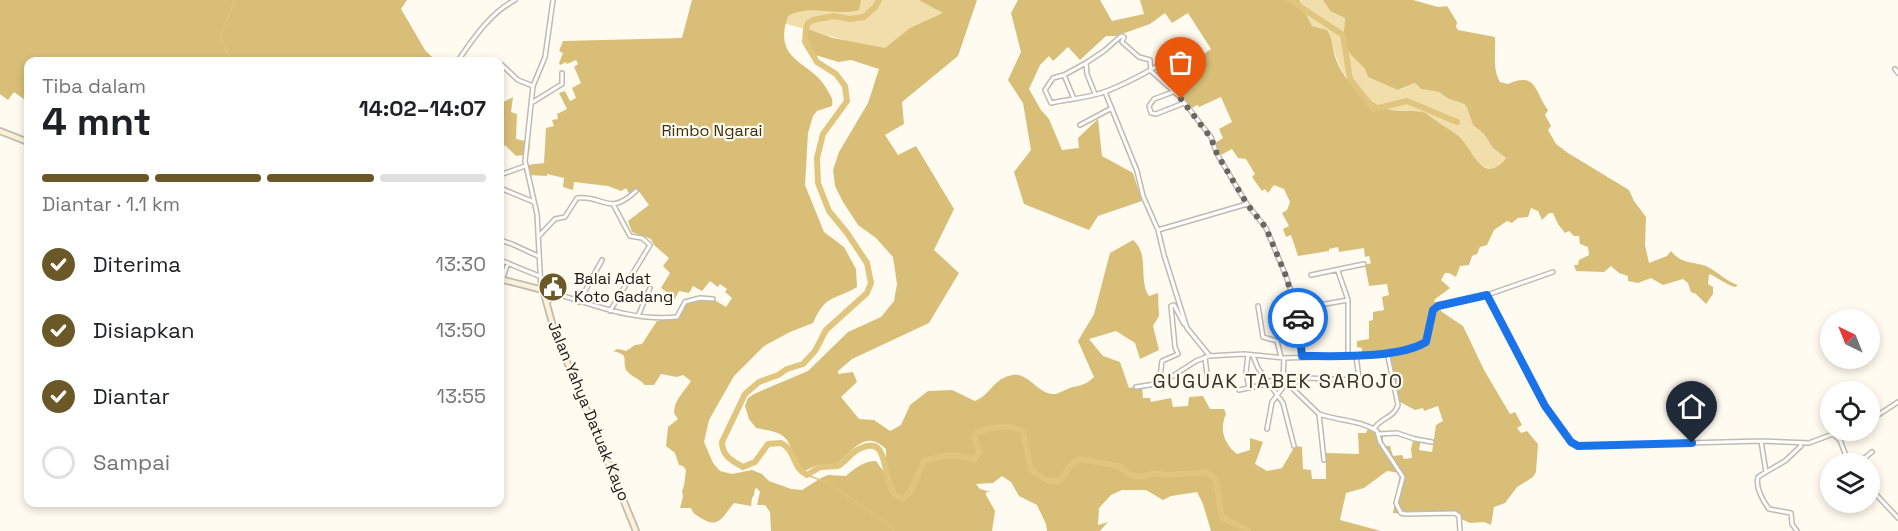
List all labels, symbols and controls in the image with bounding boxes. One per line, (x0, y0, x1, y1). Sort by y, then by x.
pin (1155, 37, 1206, 99)
icon: bag (1164, 46, 1197, 79)
text: Tiba dalam (42, 73, 146, 99)
text: 14:02–14:07 (359, 94, 486, 122)
text: 4 mnt (42, 97, 151, 146)
park label: Rimbo Ngarai (661, 120, 763, 141)
text: Diantar · 1.1 km (42, 191, 180, 217)
icon: check (42, 248, 75, 281)
text: Diterima (93, 250, 181, 278)
text: 13:30 (436, 251, 486, 277)
place label: Balai Adat Koto Gadang (574, 268, 673, 307)
public building icon: Balai Adat Koto Gadang (537, 271, 569, 303)
courier (1268, 288, 1328, 348)
icon: car (1282, 302, 1315, 335)
north arrow (1820, 309, 1880, 369)
map controls (1820, 309, 1880, 513)
icon: check (42, 314, 75, 347)
text: Disiapkan (93, 316, 195, 344)
text: 13:50 (436, 317, 486, 343)
street label: Jalan Yahya Datuak Kayo (543, 318, 635, 504)
district label: GUGUAK TABEK SAROJO (1152, 368, 1404, 394)
icon: check (42, 380, 75, 413)
pin (1666, 381, 1717, 443)
button: locate (1820, 381, 1880, 441)
text: Diantar (93, 382, 170, 410)
text: 13:55 (437, 383, 486, 409)
icon: home (1675, 390, 1708, 423)
text: Sampai (93, 448, 170, 476)
button: layers (1820, 453, 1880, 513)

